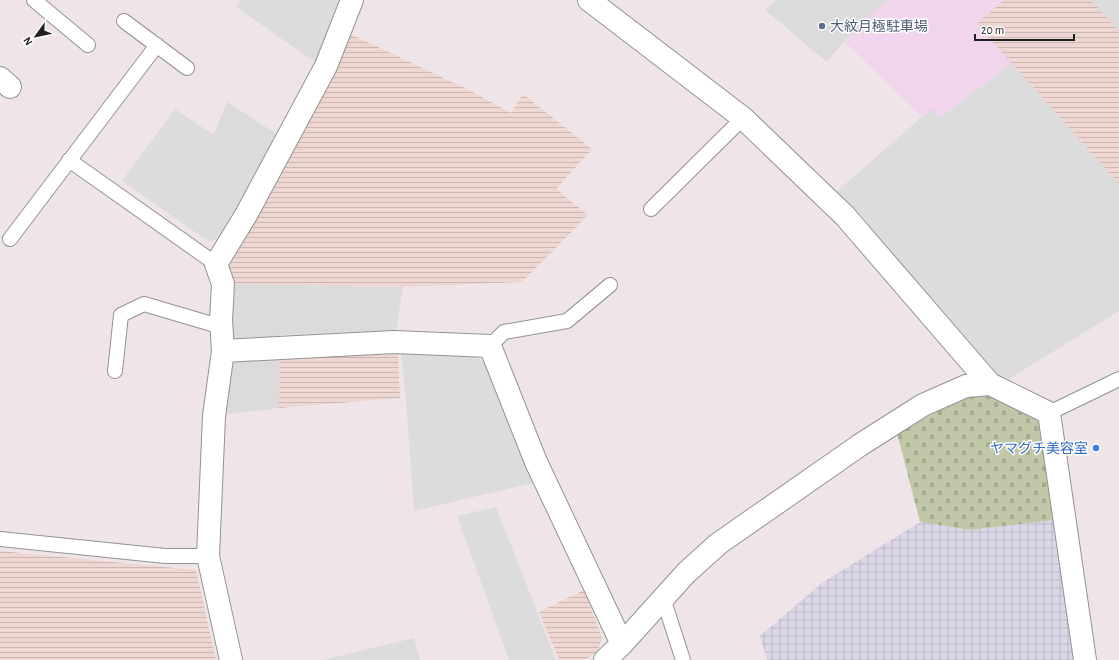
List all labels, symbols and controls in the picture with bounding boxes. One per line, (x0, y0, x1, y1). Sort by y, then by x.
north arrow (16, 16, 56, 56)
scale bar (975, 16, 1074, 42)
place label: 大紋月極駐車場 (830, 19, 928, 34)
marker: 大紋月極駐車場 (817, 21, 827, 31)
text: 20 m (981, 24, 1004, 36)
text: N (21, 35, 35, 47)
place label: ヤマグチ美容室 (990, 441, 1088, 456)
marker: ヤマグチ美容室 (1091, 443, 1101, 453)

